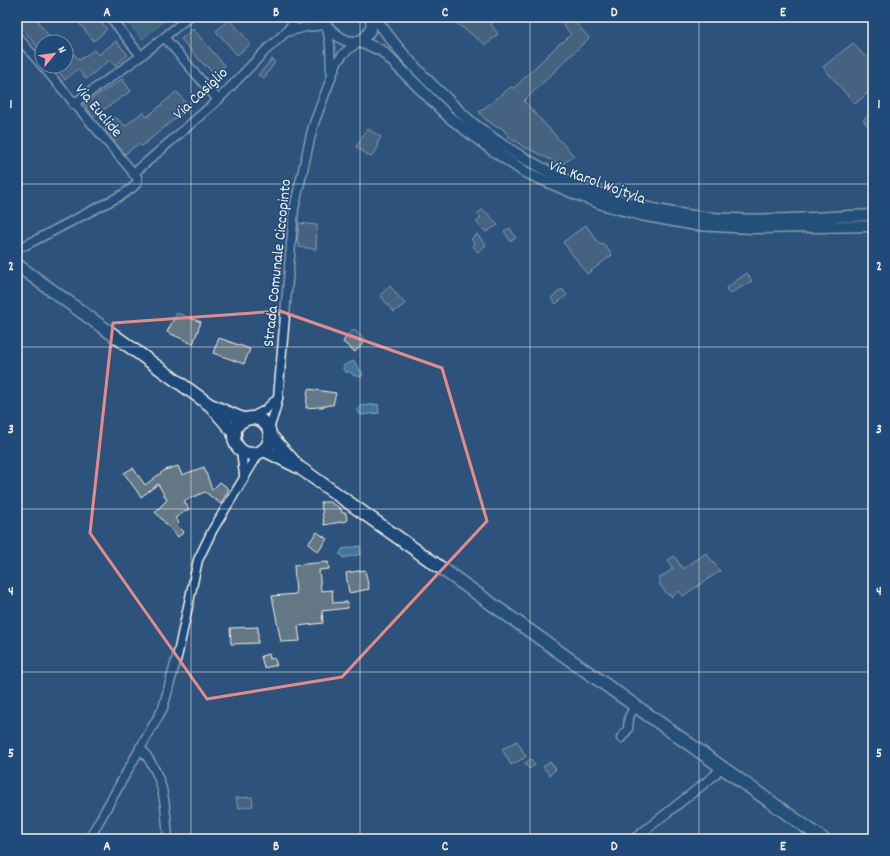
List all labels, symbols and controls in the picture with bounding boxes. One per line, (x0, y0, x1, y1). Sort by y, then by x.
text: A (103, 4, 111, 23)
text: B (273, 4, 279, 23)
text: C (442, 4, 449, 23)
text: D (611, 4, 618, 23)
text: E (780, 4, 787, 23)
north arrow (34, 34, 74, 74)
text: N (53, 44, 70, 57)
street label: Via Casiglio (168, 62, 234, 126)
street label: Via Euclide (69, 79, 127, 143)
text: 1 (10, 96, 13, 115)
text: 1 (878, 96, 881, 115)
street label: Via Karol Wojtyla (545, 155, 649, 211)
street label: Strada Comunale Ciccopinto (258, 178, 298, 348)
text: 2 (8, 258, 14, 277)
text: 2 (876, 258, 882, 277)
text: 3 (8, 421, 14, 440)
text: 3 (876, 421, 882, 440)
text: 4 (8, 583, 14, 602)
text: 4 (876, 583, 882, 602)
text: 5 (8, 745, 14, 764)
text: 5 (876, 745, 882, 764)
text: A (103, 838, 111, 856)
text: B (273, 838, 279, 856)
text: C (442, 838, 449, 856)
text: D (611, 838, 618, 856)
text: E (780, 838, 787, 856)

